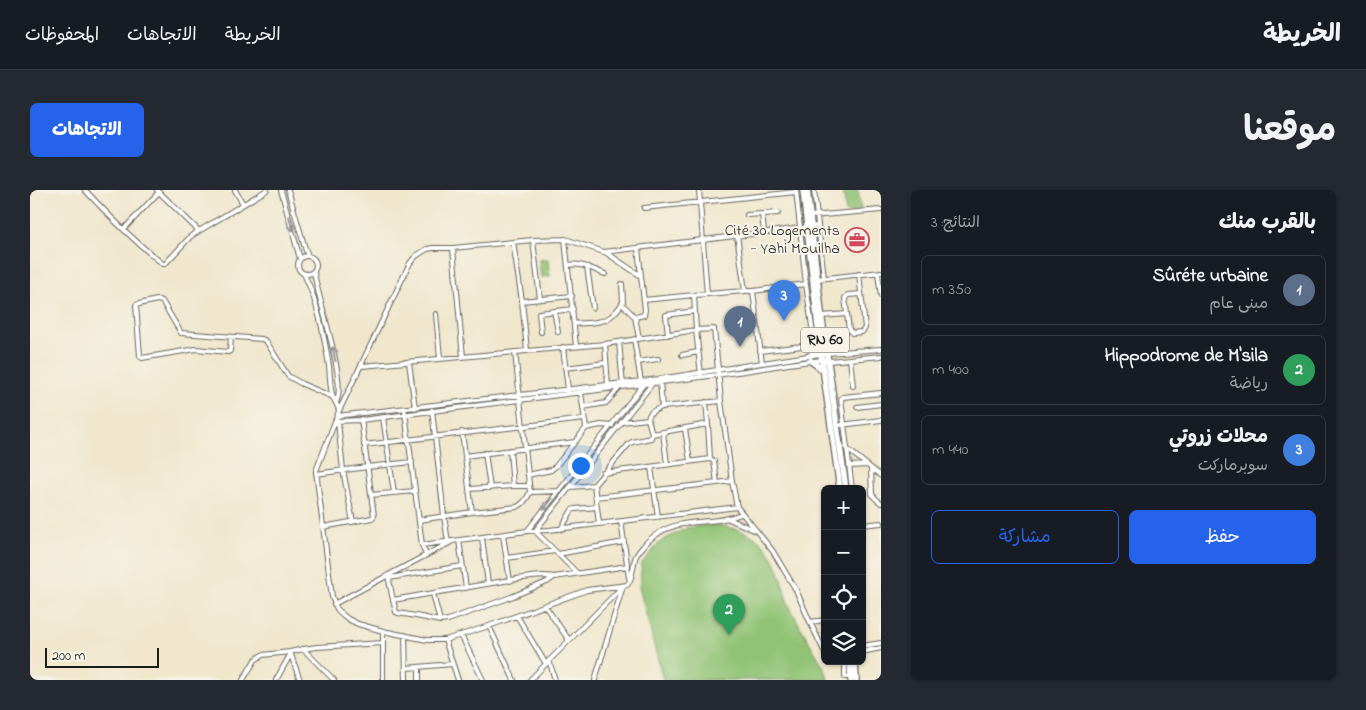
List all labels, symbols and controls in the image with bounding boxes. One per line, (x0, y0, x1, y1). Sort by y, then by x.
text: الخريطة (1263, 18, 1341, 53)
text: المحفوظات (25, 23, 99, 49)
text: الاتجاهات (127, 23, 197, 49)
text: الخريطة (225, 23, 281, 49)
button: الاتجاهات (30, 103, 144, 157)
text: موقعنا (1243, 106, 1336, 157)
text: بالقرب منك (1219, 208, 1316, 238)
text: النتائج: 3 (931, 211, 980, 235)
one-way arrow (286, 216, 296, 232)
place label: Cité 30 Logements - Yahi Mouilha (725, 219, 840, 261)
office icon: Cité 30 Logements - Yahi Mouilha (844, 227, 870, 253)
text: Sûréte urbaine (1153, 263, 1268, 290)
text: 350 m (932, 278, 971, 302)
text: 1 (1296, 278, 1302, 302)
pin: 3 (768, 280, 800, 321)
text: مبنى عام (1209, 292, 1268, 316)
pin: 1 (724, 306, 756, 347)
road number: RN 60 (801, 328, 849, 352)
text: Hippodrome de M'sila (1105, 343, 1268, 370)
one-way arrow (328, 346, 338, 362)
text: 400 m (932, 358, 969, 382)
text: 2 (1295, 358, 1303, 382)
text: رياضة (1230, 372, 1268, 396)
text: محلات زروتي (1169, 424, 1268, 451)
text: 440 m (932, 438, 969, 462)
text: 3 (1296, 438, 1302, 462)
your location (568, 453, 594, 479)
text: سوبرماركت (1198, 454, 1268, 478)
map controls (821, 485, 866, 665)
button: + (821, 485, 866, 530)
one-way arrow (543, 498, 554, 511)
button: مشاركة (931, 510, 1119, 564)
button: حفظ (1129, 510, 1316, 564)
button: − (821, 530, 866, 575)
button: locate (821, 575, 866, 620)
pin: 2 (713, 594, 745, 635)
button: layers (821, 620, 866, 665)
scale bar (45, 645, 159, 668)
text: 200 m (52, 646, 85, 667)

